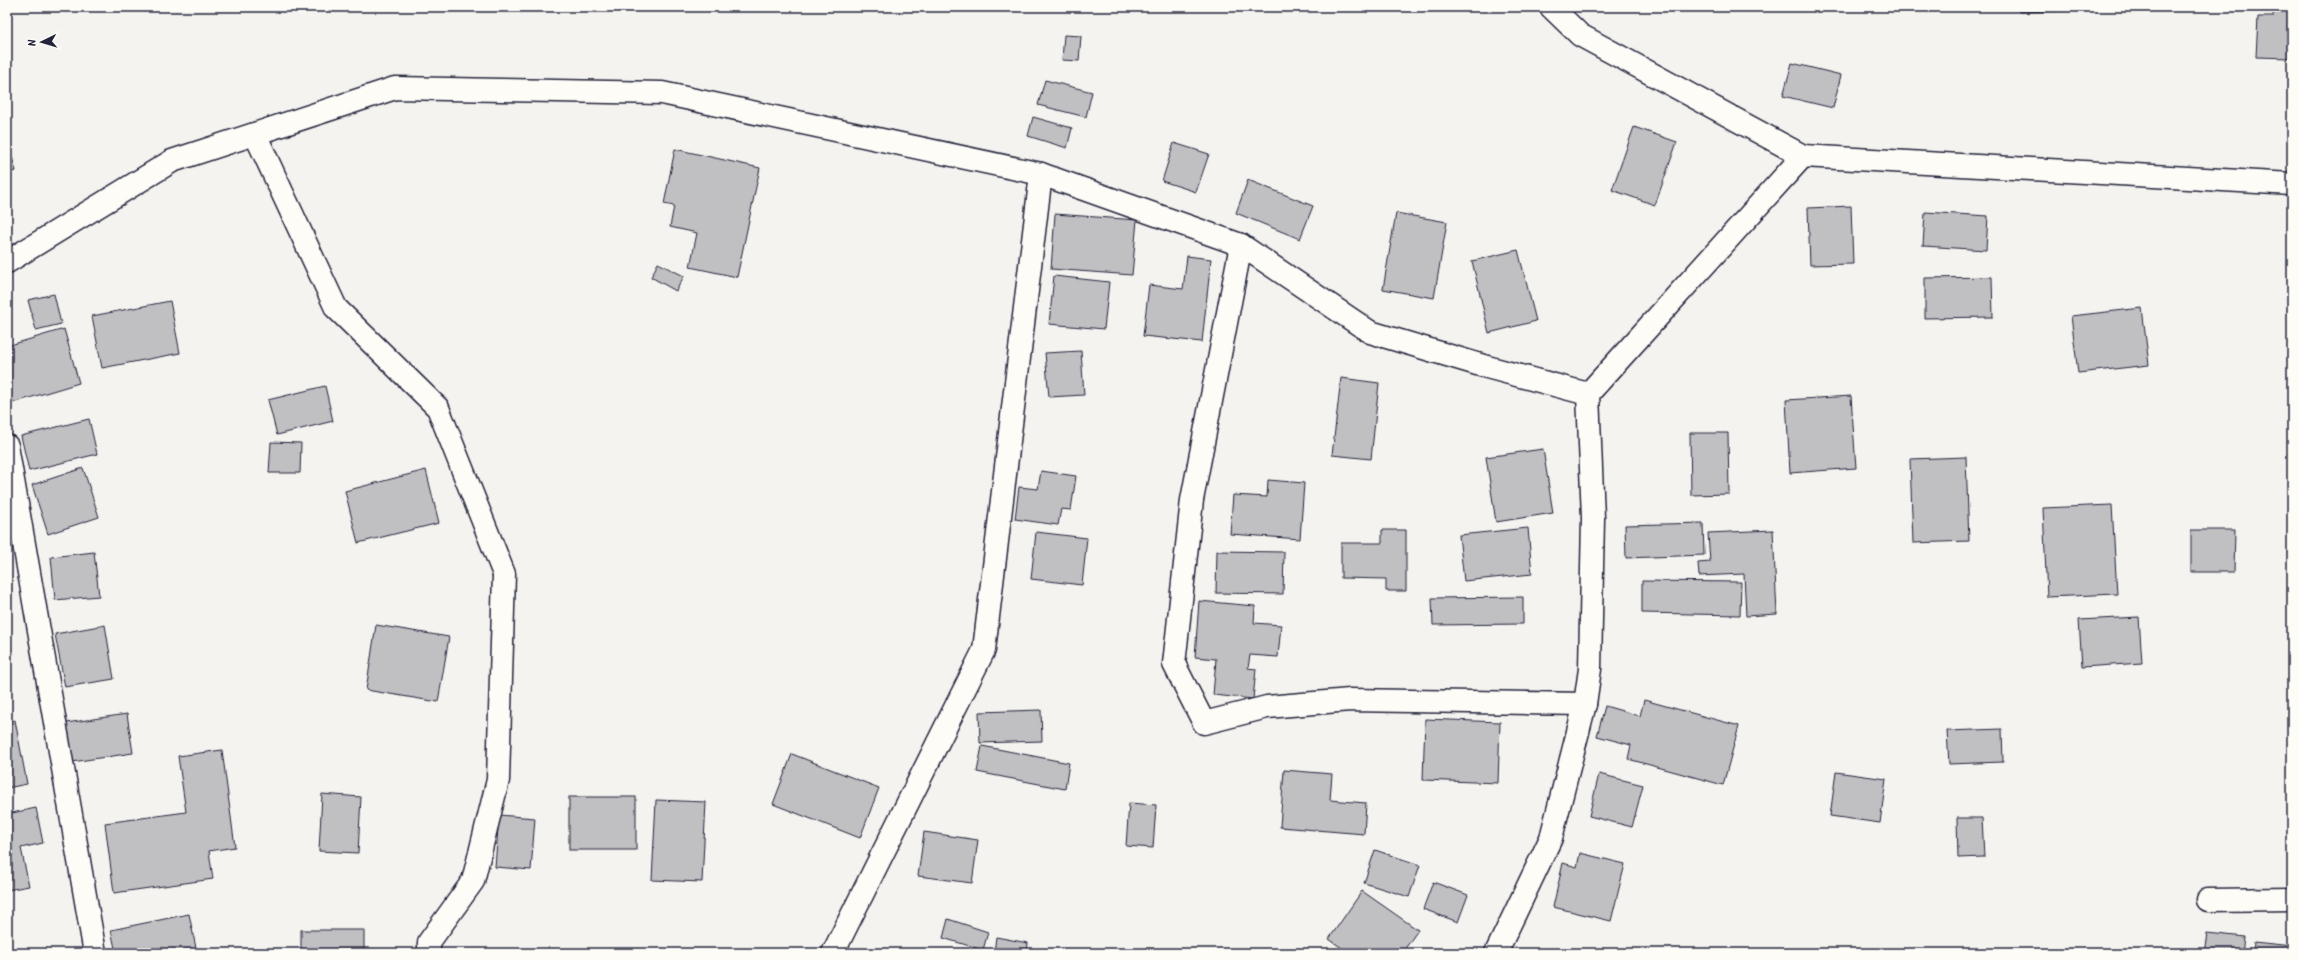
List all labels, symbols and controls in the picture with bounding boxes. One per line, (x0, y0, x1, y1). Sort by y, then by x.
north arrow (22, 22, 62, 62)
text: N (24, 38, 42, 47)

